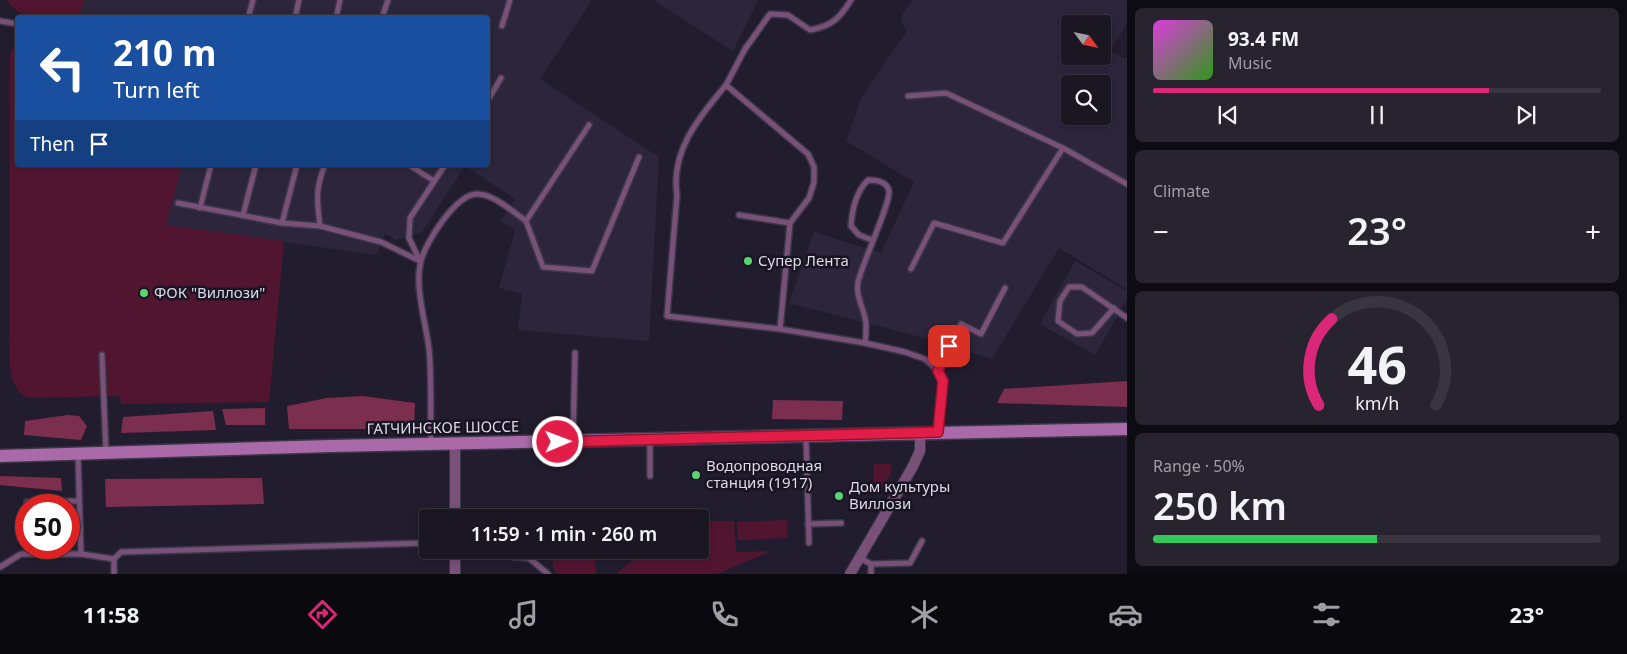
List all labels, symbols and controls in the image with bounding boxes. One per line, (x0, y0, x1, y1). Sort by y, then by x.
north arrow (1061, 15, 1111, 65)
map controls (1061, 15, 1111, 125)
text: 93.4 FM (1228, 26, 1299, 52)
text: 210 m (113, 29, 216, 76)
icon: left (30, 35, 95, 100)
text: Music (1228, 52, 1272, 74)
text: Turn left (113, 74, 200, 104)
button: search (1061, 75, 1111, 125)
icon: previous (1214, 101, 1242, 129)
icon: pause (1363, 101, 1391, 129)
icon: next (1512, 101, 1540, 129)
icon: arrive (85, 130, 113, 158)
text: Then (30, 131, 75, 157)
text: Climate (1153, 180, 1210, 202)
text: 23° (1347, 204, 1407, 256)
text: − (1153, 212, 1169, 250)
text: + (1585, 212, 1601, 250)
place label: Супер Лента (758, 250, 849, 270)
marker: Супер Лента (742, 255, 754, 267)
place label: ФОК "Виллози" (154, 282, 265, 302)
marker: ФОК "Виллози" (138, 287, 150, 299)
pin (928, 325, 970, 367)
text: 46 (1347, 328, 1407, 399)
icon: arrive (935, 332, 963, 360)
text: km/h (1355, 391, 1399, 415)
position arrow (531, 415, 583, 467)
street label: ГАТЧИНСКОЕ ШОССЕ (367, 416, 519, 438)
place label: Водопроводная станция (1917) (706, 455, 822, 492)
text: Range · 50% (1153, 455, 1245, 477)
marker: Водопроводная станция (1917) (690, 469, 702, 481)
place label: Дом культуры Виллози (849, 476, 950, 513)
text: 250 km (1153, 479, 1287, 531)
marker: Дом культуры Виллози (833, 490, 845, 502)
speed limit sign: 50 (15, 494, 80, 559)
text: 11:59 · 1 min · 260 m (471, 521, 657, 547)
icon: directions (305, 597, 340, 632)
icon: music (506, 597, 541, 632)
icon: phone (707, 597, 742, 632)
icon: climate (907, 597, 942, 632)
icon: car (1108, 597, 1143, 632)
icon: filters (1309, 597, 1344, 632)
text: 11:58 (83, 599, 139, 629)
text: 23° (1510, 599, 1544, 629)

